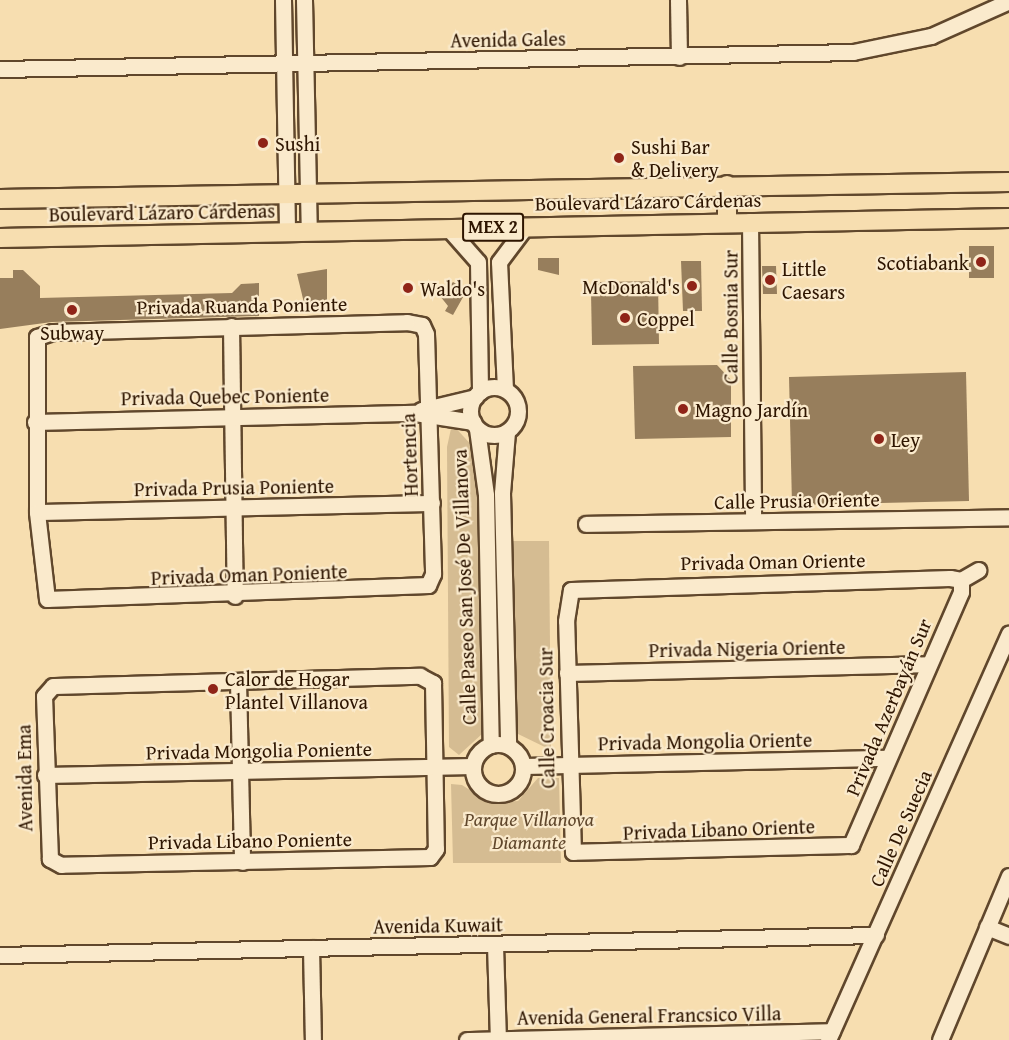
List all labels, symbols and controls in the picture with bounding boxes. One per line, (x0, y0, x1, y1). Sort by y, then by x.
street label: Avenida Gales (450, 26, 566, 52)
place label: Sushi (275, 131, 320, 155)
place label: Sushi Bar & Delivery (631, 134, 719, 181)
marker: Sushi (256, 136, 270, 150)
marker: Sushi Bar & Delivery (612, 151, 626, 165)
street label: Boulevard Lázaro Cárdenas (535, 187, 761, 215)
street label: Boulevard Lázaro Cárdenas (49, 198, 275, 226)
road number: MEX 2 (462, 212, 524, 242)
street label: Calle Bosnia Sur (718, 250, 742, 384)
place label: Scotiabank (877, 250, 969, 274)
marker: Scotiabank (974, 255, 988, 269)
place label: Little Caesars (782, 256, 845, 303)
marker: Little Caesars (763, 273, 777, 287)
place label: McDonald's (582, 274, 680, 298)
place label: Waldo's (420, 276, 485, 300)
marker: McDonald's (685, 279, 699, 293)
marker: Waldo's (401, 281, 415, 295)
street label: Privada Ruanda Poniente (137, 291, 347, 319)
marker: Subway (65, 303, 79, 317)
place label: Coppel (637, 306, 695, 330)
marker: Coppel (618, 311, 632, 325)
place label: Subway (40, 320, 104, 344)
street label: Privada Quebec Poniente (121, 382, 329, 410)
place label: Magno Jardín (695, 397, 808, 421)
marker: Magno Jardín (676, 402, 690, 416)
street label: Hortencia (396, 413, 422, 497)
place label: Ley (891, 427, 920, 451)
marker: Ley (872, 432, 886, 446)
street label: Calle Paseo San José De Villanova (447, 449, 481, 725)
street label: Privada Prusia Poniente (134, 473, 334, 501)
street label: Calle Prusia Oriente (714, 487, 880, 513)
street label: Privada Oman Oriente (680, 547, 866, 575)
street label: Privada Oman Poniente (150, 559, 348, 589)
street label: Privada Azerbayán Sur (840, 615, 936, 799)
street label: Privada Nigeria Oriente (648, 634, 846, 662)
street label: Calle Croacia Sur (533, 647, 559, 789)
place label: Calor de Hogar Plantel Villanova (225, 666, 368, 713)
marker: Calor de Hogar Plantel Villanova (206, 682, 220, 696)
street label: Avenida Ema (11, 724, 37, 832)
street label: Privada Mongolia Oriente (598, 727, 812, 755)
street label: Privada Mongolia Poniente (146, 736, 372, 764)
street label: Calle De Suecia (864, 766, 936, 890)
park label: Parque Villanova Diamante (464, 806, 594, 853)
street label: Privada Libano Oriente (623, 814, 815, 844)
street label: Privada Libano Poniente (148, 826, 352, 854)
street label: Avenida Kuwait (373, 912, 503, 938)
street label: Avenida General Francsico Villa (517, 1001, 781, 1029)

